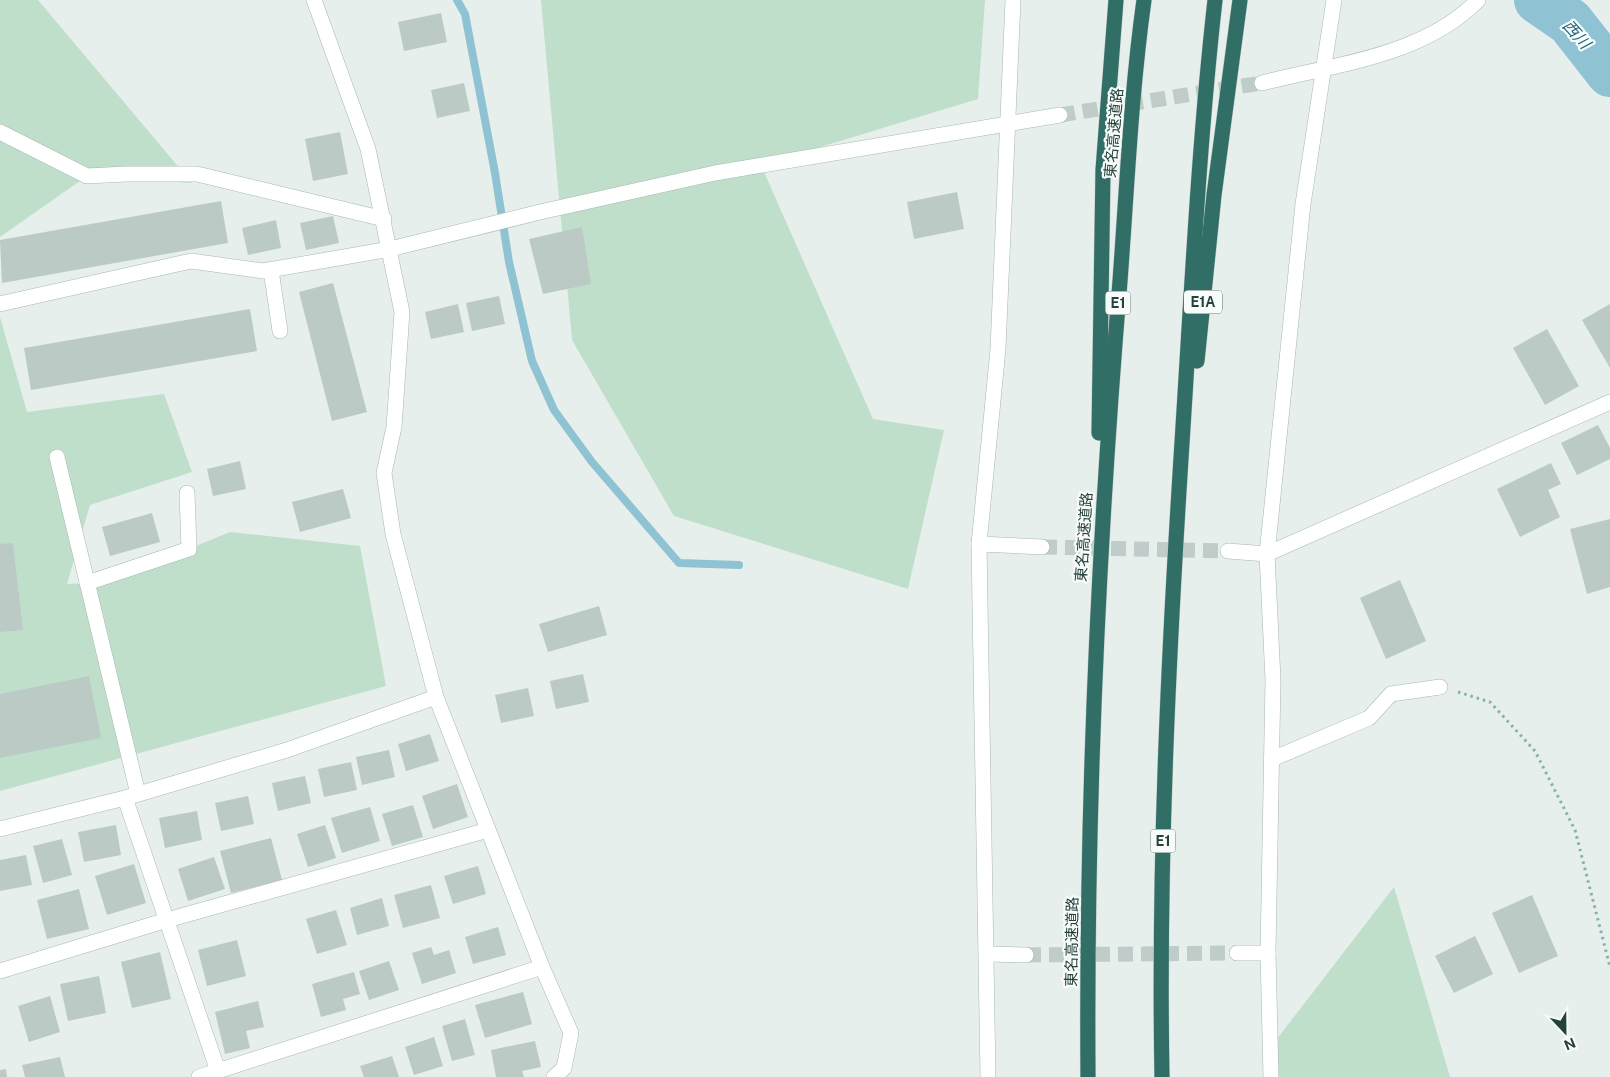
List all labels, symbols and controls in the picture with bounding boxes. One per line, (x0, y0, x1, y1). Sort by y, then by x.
water label: 西川 (1559, 16, 1596, 54)
street label: 東名高速道路 (1101, 87, 1126, 179)
road number: E1A (1184, 290, 1222, 314)
road number: E1 (1106, 292, 1130, 314)
street label: 東名高速道路 (1072, 491, 1095, 582)
road number: E1 (1150, 829, 1176, 852)
street label: 東名高速道路 (1062, 897, 1081, 987)
north arrow (1540, 1007, 1590, 1057)
text: N (1562, 1035, 1578, 1054)

